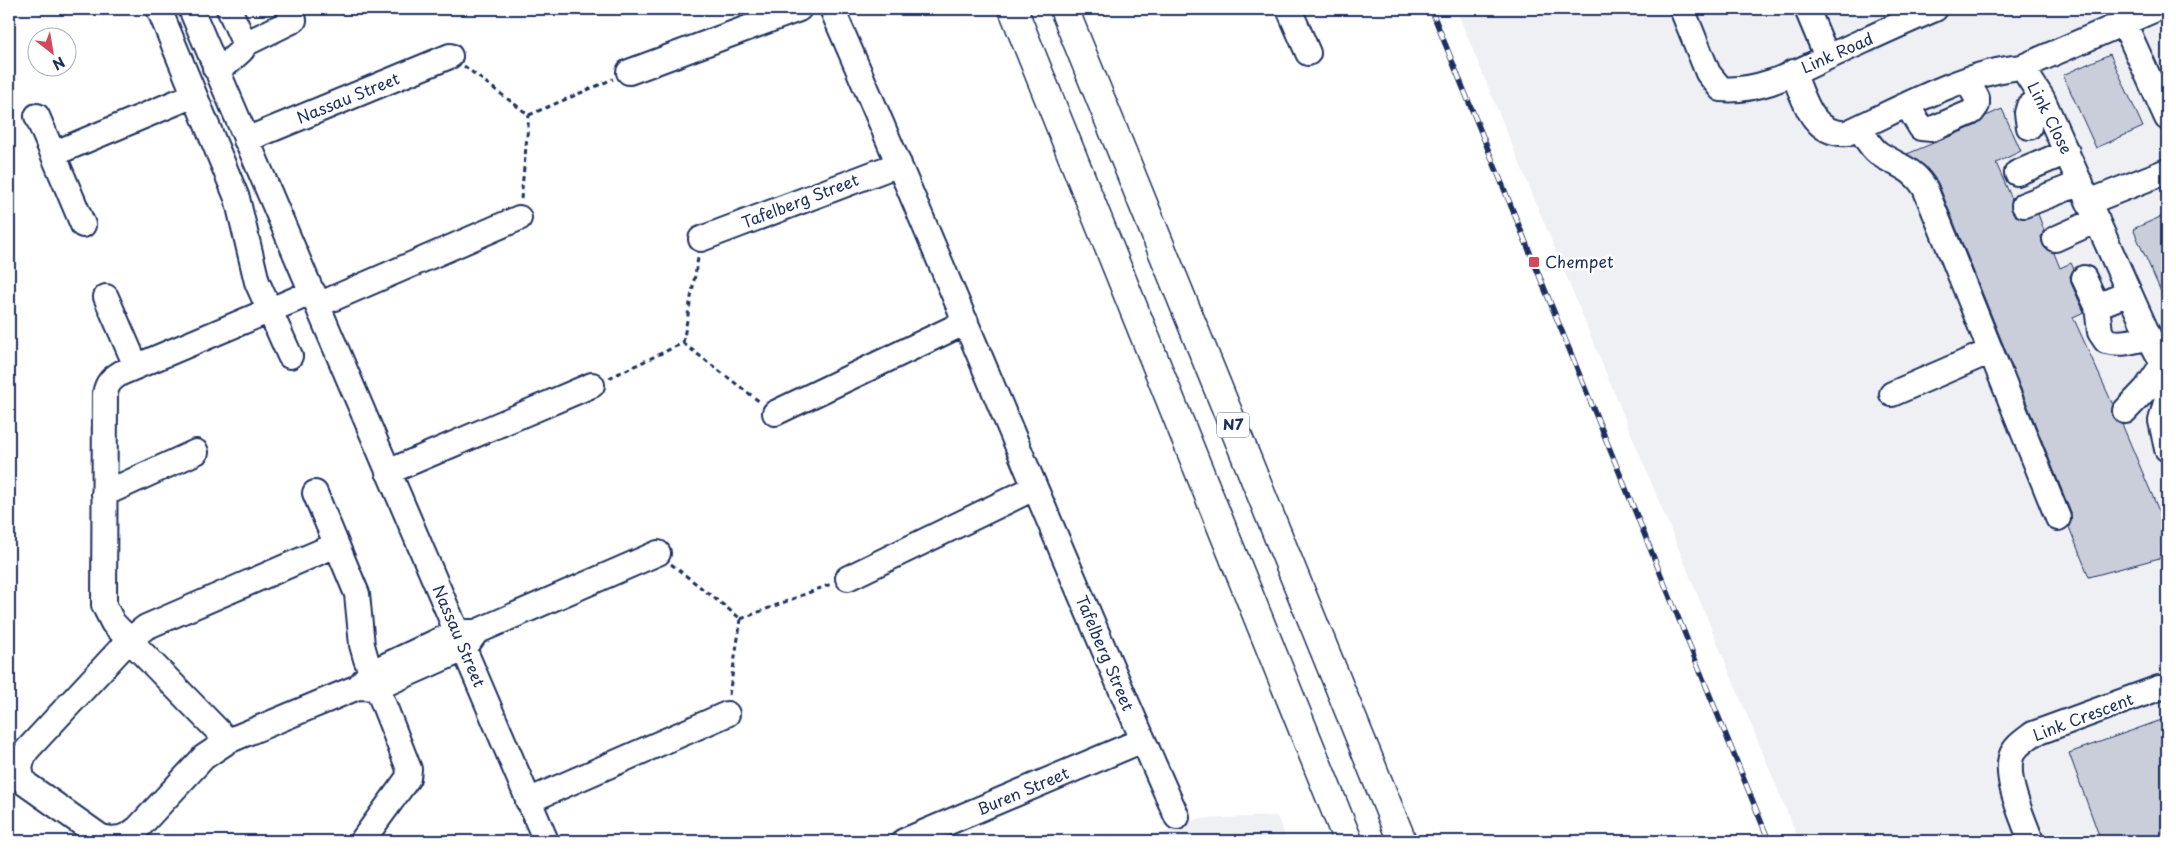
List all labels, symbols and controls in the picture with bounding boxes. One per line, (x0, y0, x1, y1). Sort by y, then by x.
street label: Link Road (1797, 26, 1877, 79)
north arrow (28, 28, 78, 78)
text: N (49, 52, 69, 75)
street label: Nassau Street (293, 65, 403, 129)
street label: Link Close (2022, 77, 2079, 158)
street label: Tafelberg Street (738, 167, 862, 233)
place label: Chempet (1545, 249, 1614, 273)
marker: Chempet (1527, 255, 1541, 269)
road number: N7 (1217, 412, 1249, 438)
street label: Nassau Street (428, 581, 492, 691)
street label: Tafelberg Street (1071, 591, 1141, 715)
street label: Link Crescent (2029, 686, 2137, 746)
street label: Buren Street (973, 760, 1073, 820)

